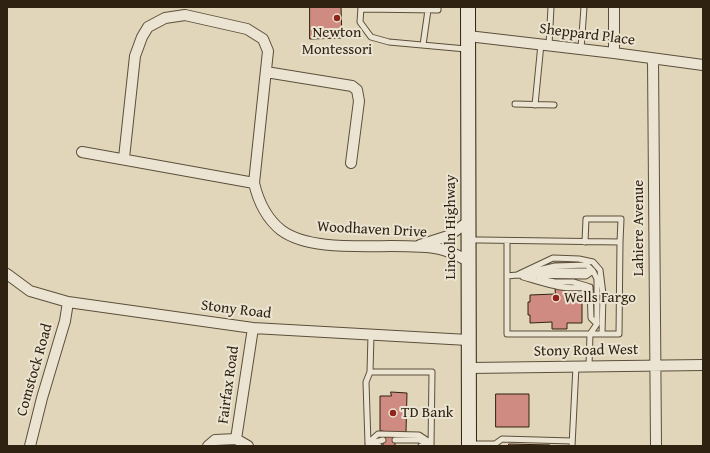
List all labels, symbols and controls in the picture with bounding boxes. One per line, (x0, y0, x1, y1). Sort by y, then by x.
marker: Newton Montessori (332, 13, 342, 23)
street label: Sheppard Place (538, 20, 636, 50)
place label: Newton Montessori (302, 24, 372, 59)
street label: Lincoln Highway (442, 174, 460, 280)
street label: Lahiere Avenue (630, 180, 648, 276)
street label: Woodhaven Drive (316, 218, 428, 242)
place label: Wells Fargo (564, 289, 636, 307)
marker: Wells Fargo (551, 293, 561, 303)
street label: Stony Road (200, 297, 272, 323)
street label: Comstock Road (13, 322, 57, 418)
street label: Stony Road West (534, 341, 638, 361)
street label: Fairfax Road (215, 345, 243, 425)
place label: TD Bank (401, 404, 453, 422)
marker: TD Bank (388, 408, 398, 418)

